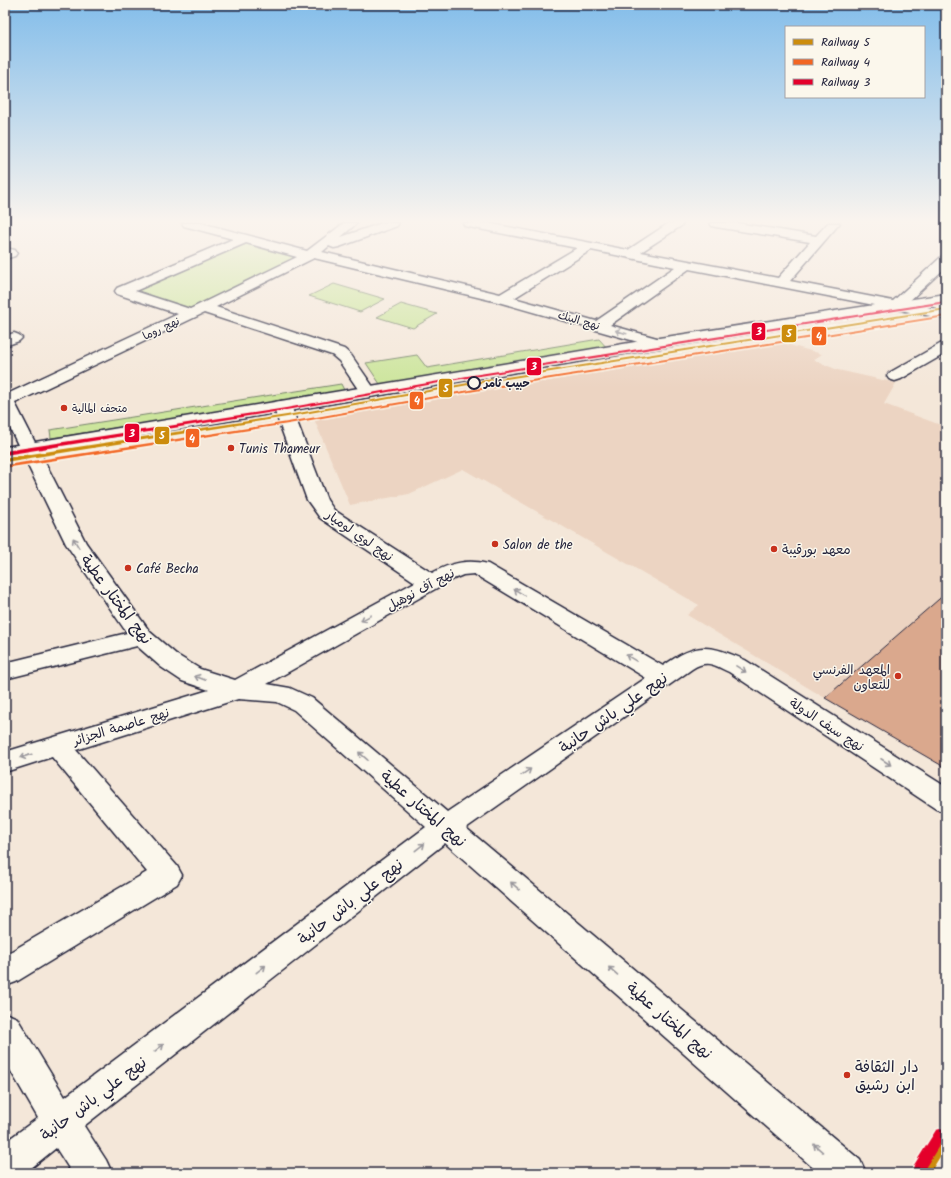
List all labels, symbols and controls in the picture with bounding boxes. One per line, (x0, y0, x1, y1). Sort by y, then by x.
legend (785, 26, 925, 98)
text: Railway 5 (821, 33, 872, 52)
text: Railway 4 (821, 53, 871, 72)
text: Railway 3 (821, 73, 871, 92)
street label: نهج البنك (556, 306, 602, 336)
street label: نهج روما (140, 312, 183, 345)
line badge: 3 (751, 322, 766, 341)
text: 3 (755, 323, 762, 341)
line badge: 5 (781, 324, 797, 343)
text: 5 (785, 325, 793, 343)
line badge: 4 (811, 326, 827, 346)
one-way arrow (615, 328, 628, 335)
text: 4 (816, 328, 822, 346)
line badge: 3 (526, 357, 542, 376)
text: 3 (530, 358, 537, 376)
place label: حبيب ثامر (483, 375, 530, 393)
marker: حبيب ثامر (467, 376, 481, 390)
line badge: 5 (438, 378, 453, 398)
text: 5 (442, 380, 450, 398)
line badge: 4 (409, 391, 424, 410)
text: 4 (414, 392, 420, 410)
place label: متحف المالية (72, 400, 127, 418)
marker: متحف المالية (59, 403, 69, 413)
line badge: 3 (124, 423, 140, 443)
text: 3 (128, 425, 135, 443)
line badge: 5 (154, 426, 170, 445)
text: 5 (158, 427, 166, 445)
line badge: 4 (185, 428, 200, 448)
text: 4 (189, 430, 195, 448)
place label: Tunis Thameur (239, 439, 320, 460)
marker: Tunis Thameur (226, 443, 236, 453)
street label: نهج لوي لوميار (320, 505, 397, 567)
place label: Salon de the (503, 535, 573, 556)
one-way arrow (72, 537, 80, 549)
marker: Salon de the (490, 539, 500, 549)
place label: معهد بورقيبة (782, 540, 851, 561)
marker: معهد بورقيبة (769, 544, 779, 554)
street label: نهج المختار عطية (73, 549, 158, 650)
place label: Café Becha (136, 559, 199, 580)
marker: Café Becha (123, 563, 133, 573)
street label: نهج آف نوهيل (383, 563, 459, 617)
one-way arrow (513, 587, 525, 595)
one-way arrow (361, 614, 373, 622)
one-way arrow (625, 654, 637, 662)
place label: المعهد الفرنسي للتعاون (813, 660, 890, 696)
one-way arrow (735, 665, 746, 673)
street label: نهج علي باش حانبة (554, 666, 674, 761)
marker: المعهد الفرنسي للتعاون (893, 671, 903, 681)
one-way arrow (194, 674, 206, 682)
street label: نهج سيف الدولة (785, 693, 868, 757)
street label: نهج عاصمة الجزائر (70, 703, 172, 752)
one-way arrow (358, 751, 369, 760)
one-way arrow (20, 752, 33, 760)
one-way arrow (880, 758, 891, 766)
street label: نهج المختار عطية (374, 764, 472, 854)
one-way arrow (520, 768, 531, 776)
one-way arrow (414, 842, 425, 851)
street label: نهج علي باش حانبة (293, 853, 410, 952)
one-way arrow (510, 882, 520, 891)
one-way arrow (256, 964, 267, 973)
one-way arrow (608, 967, 619, 976)
street label: نهج المختار عطية (620, 976, 718, 1066)
one-way arrow (153, 1044, 164, 1052)
street label: نهج علي باش حانبة (35, 1051, 153, 1149)
place label: دار الثقافة ابن رشيق (855, 1055, 919, 1098)
marker: دار الثقافة ابن رشيق (842, 1070, 852, 1080)
one-way arrow (813, 1143, 823, 1152)

